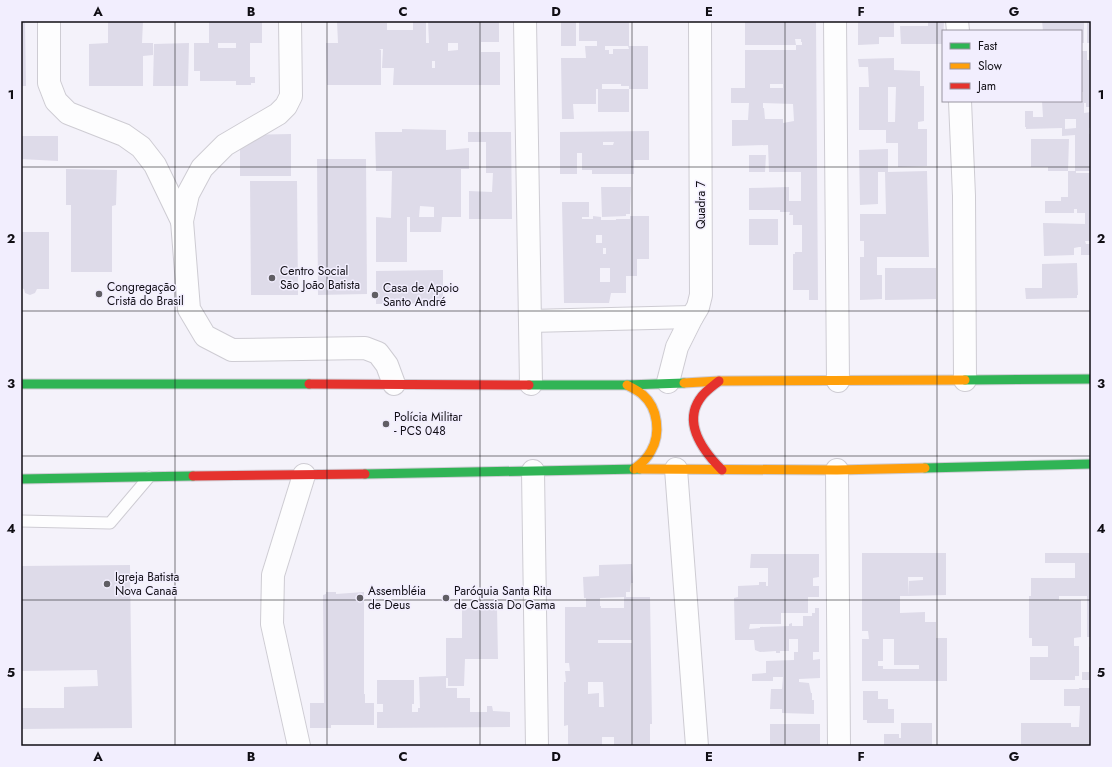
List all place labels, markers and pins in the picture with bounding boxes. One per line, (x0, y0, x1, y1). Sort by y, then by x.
place label: Centro Social São João Batista (280, 262, 360, 294)
marker: Centro Social São João Batista (267, 273, 277, 283)
place label: Congregação Cristã do Brasil (107, 278, 184, 310)
place label: Casa de Apoio Santo André (383, 279, 459, 311)
marker: Congregação Cristã do Brasil (94, 289, 104, 299)
marker: Casa de Apoio Santo André (370, 290, 380, 300)
place label: Polícia Militar - PCS 048 (394, 408, 463, 440)
marker: Polícia Militar - PCS 048 (381, 419, 391, 429)
place label: Igreja Batista Nova Canaã (115, 568, 179, 600)
marker: Igreja Batista Nova Canaã (102, 579, 112, 589)
place label: Assembléia de Deus (368, 582, 426, 614)
place label: Paróquia Santa Rita de Cassia Do Gama (454, 582, 556, 614)
marker: Assembléia de Deus (355, 593, 365, 603)
marker: Paróquia Santa Rita de Cassia Do Gama (441, 593, 451, 603)

